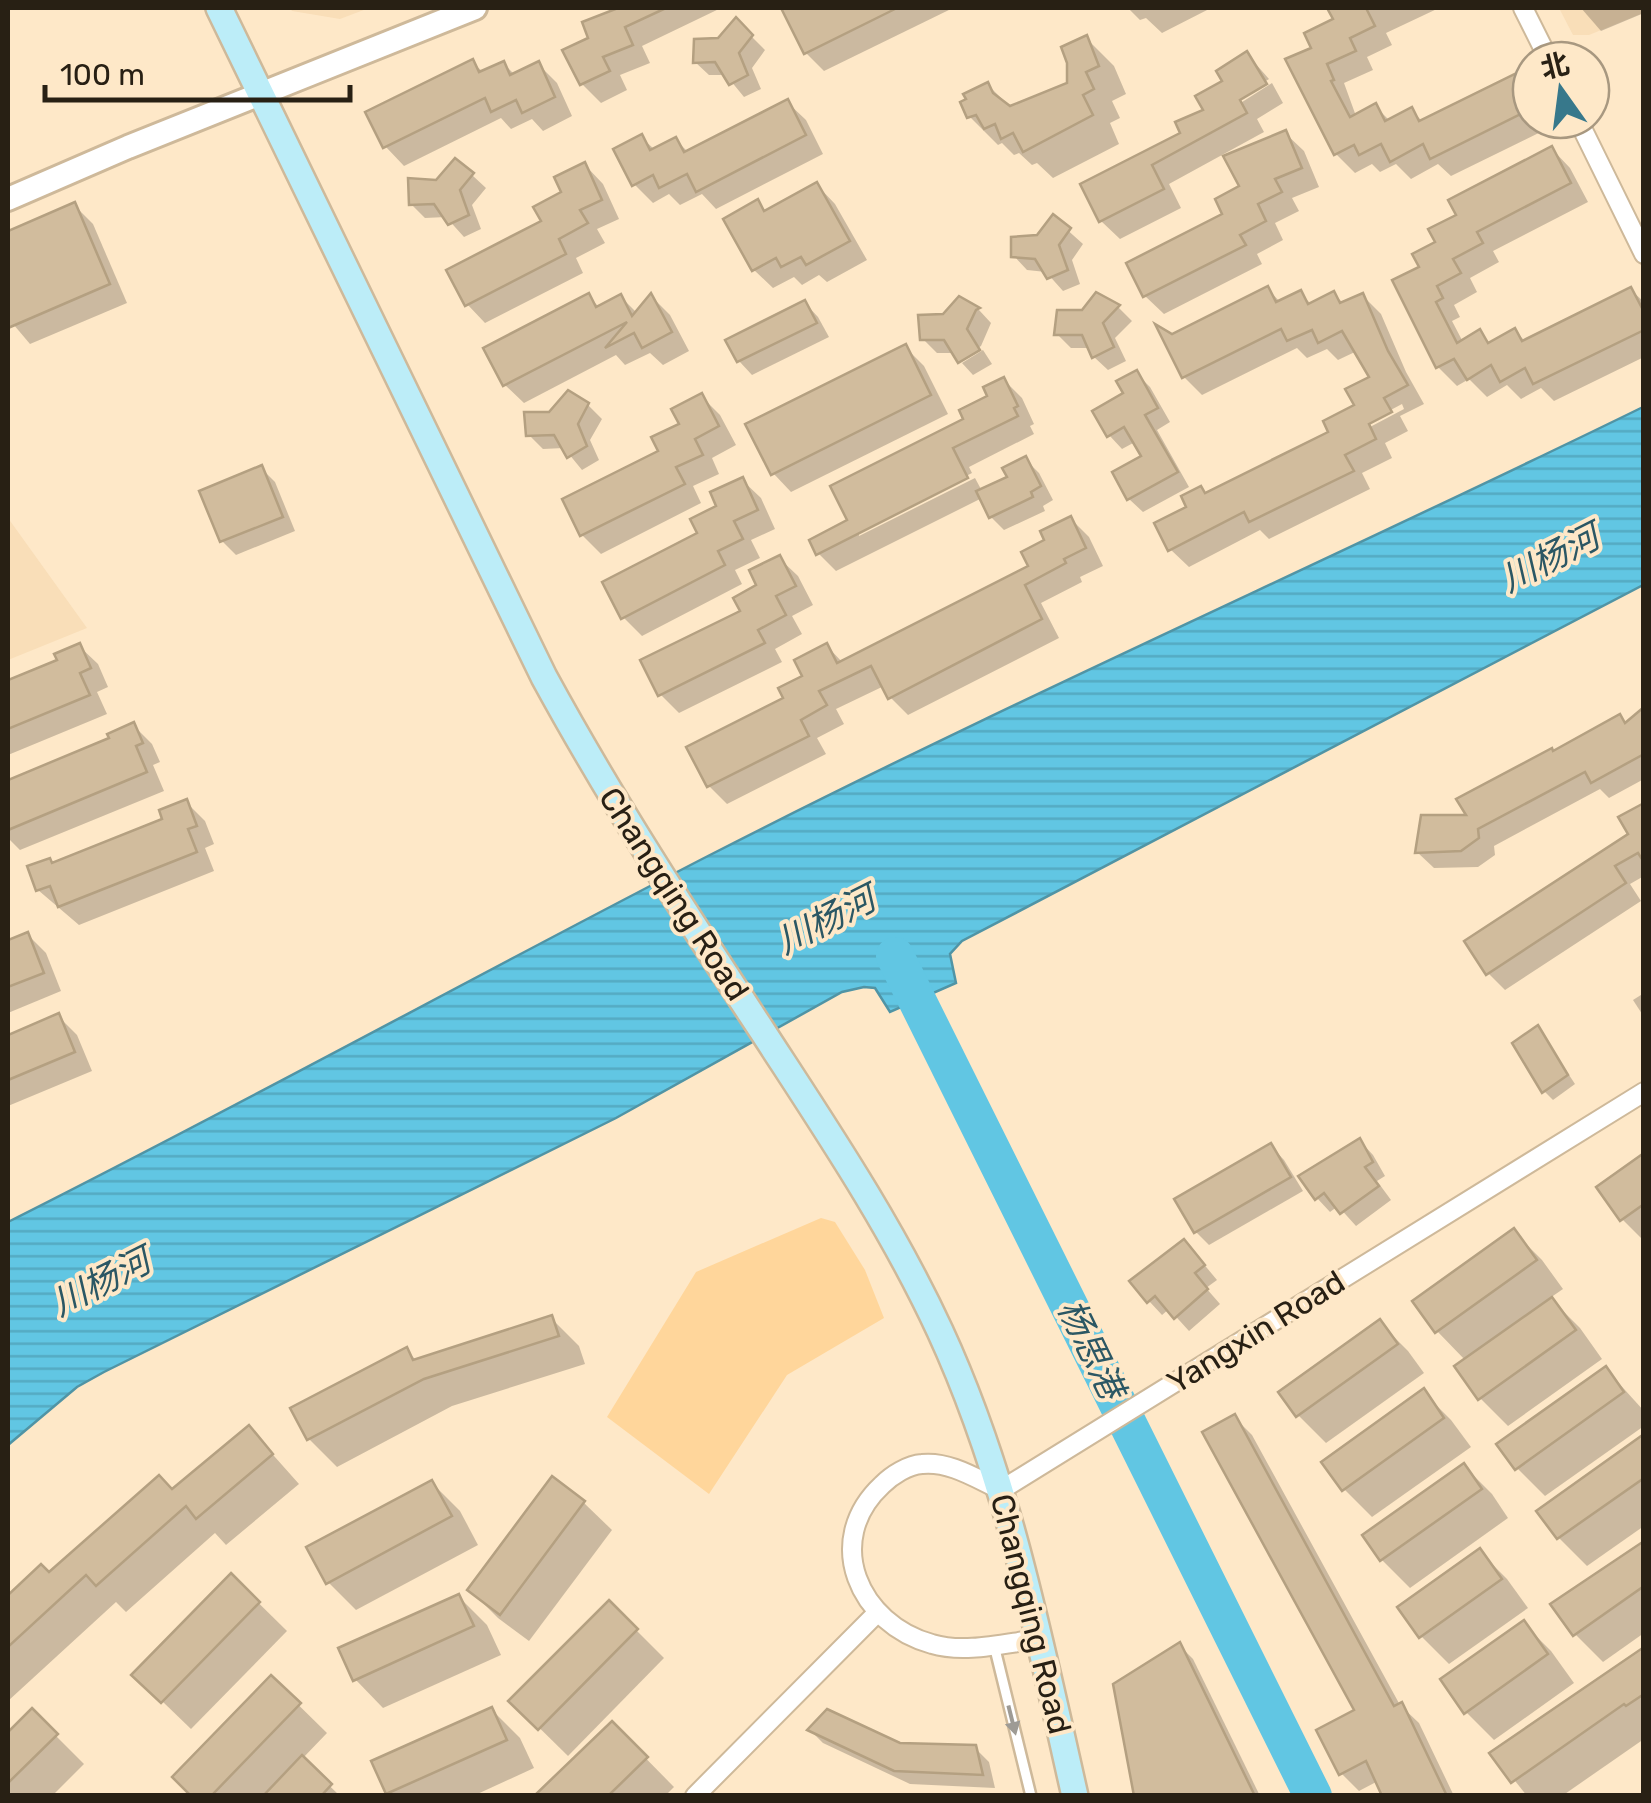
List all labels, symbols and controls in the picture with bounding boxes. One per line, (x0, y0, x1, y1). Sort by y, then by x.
scale bar (45, 40, 350, 102)
north arrow (1511, 40, 1611, 140)
text: 北 (1537, 47, 1573, 86)
text: 100 m (60, 57, 145, 93)
water label: 川杨河 (1494, 513, 1612, 601)
street label: Changqing Road (591, 781, 757, 1007)
water label: 川杨河 (770, 875, 888, 963)
water label: 川杨河 (45, 1237, 163, 1325)
street label: Yangxin Road (1160, 1262, 1352, 1402)
water label: 杨思港 (1049, 1293, 1135, 1410)
street label: Changqing Road (983, 1490, 1079, 1738)
one-way arrow (1005, 1705, 1020, 1736)

